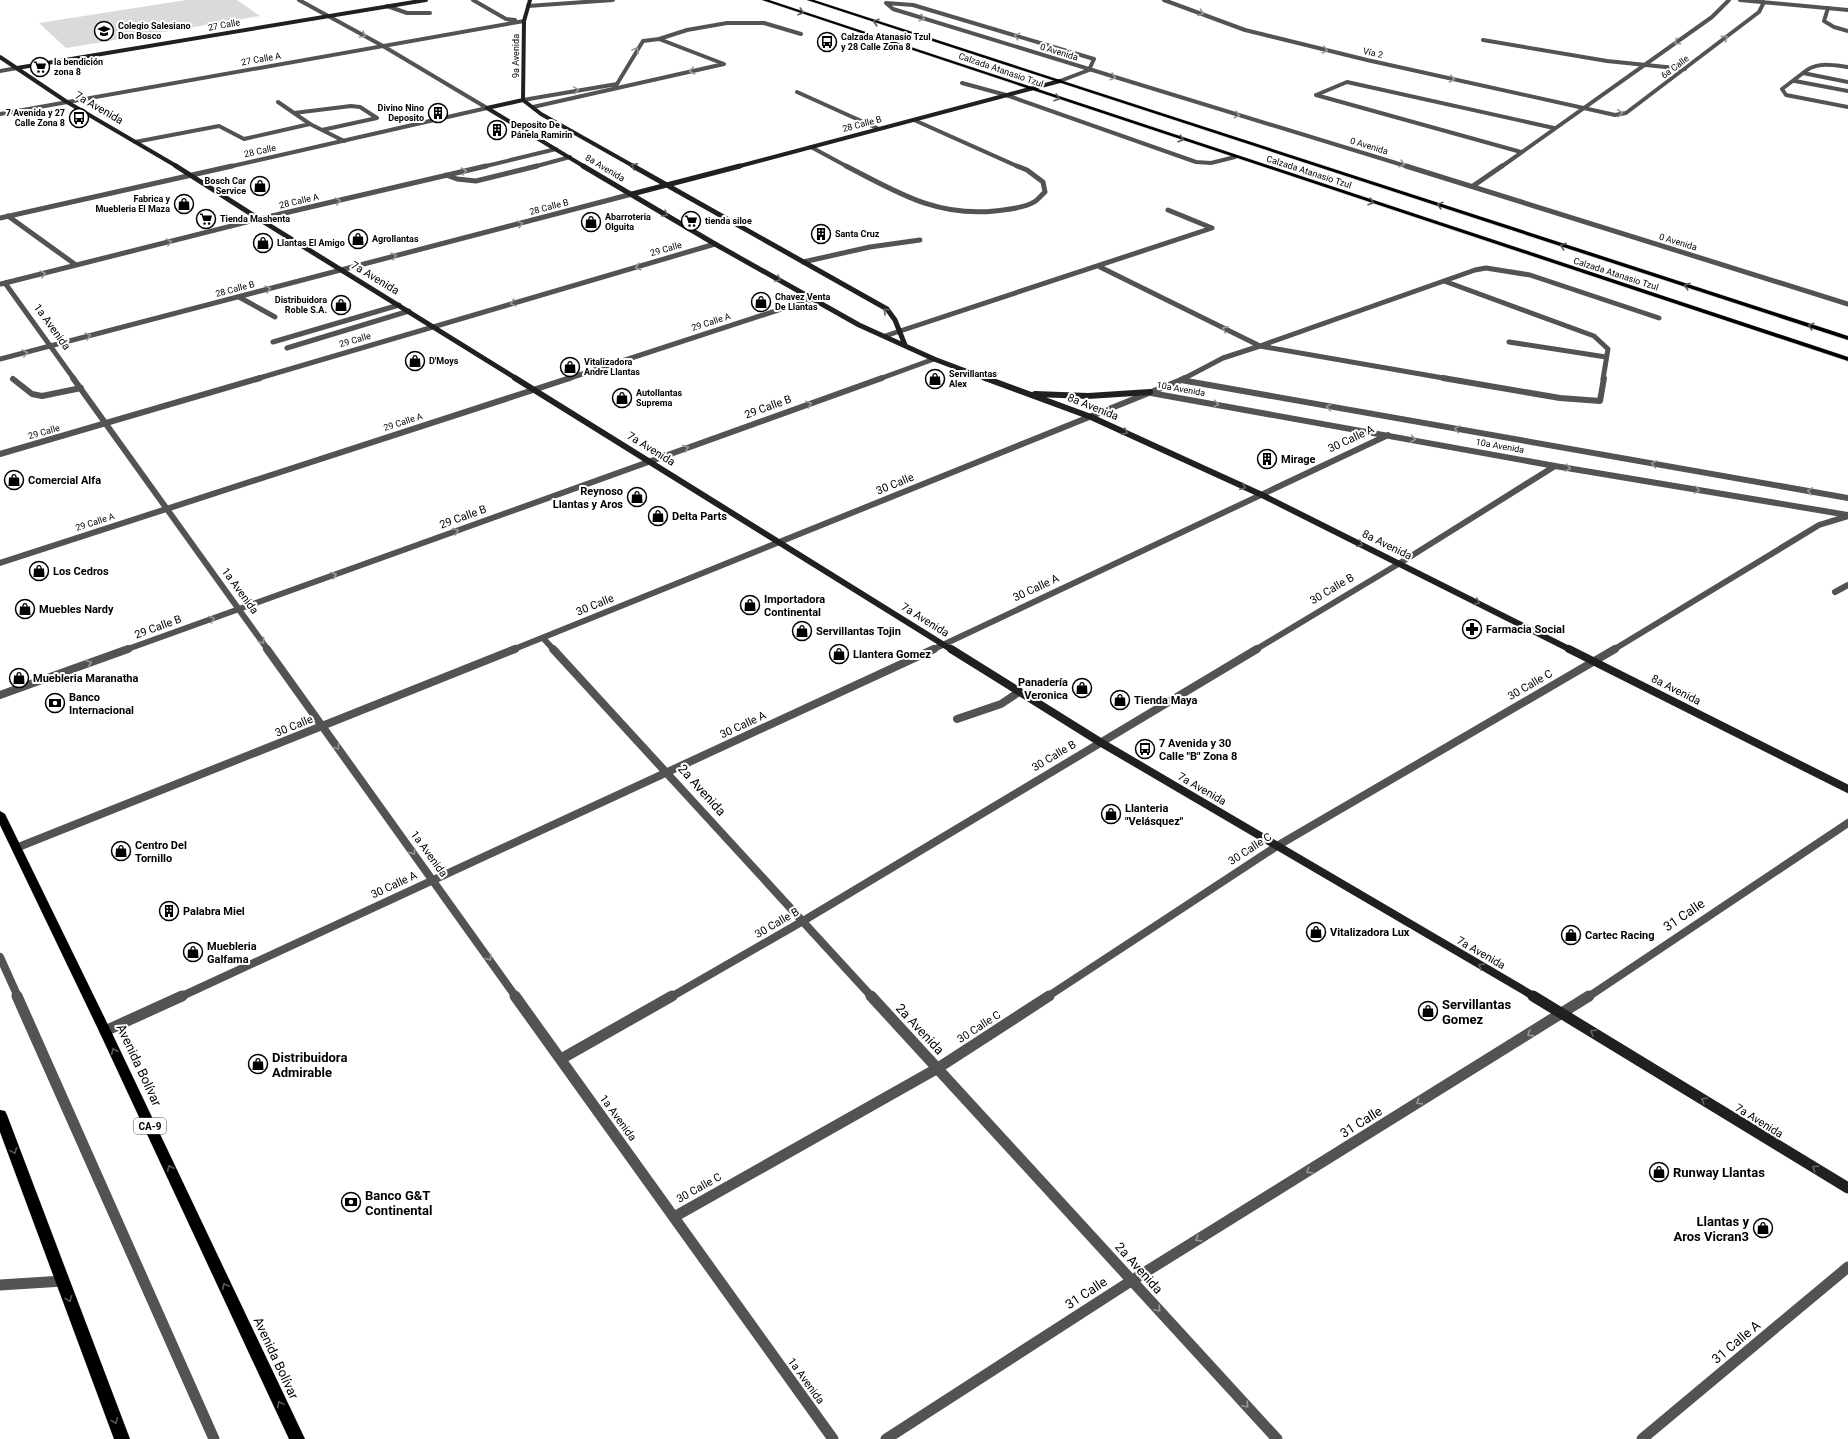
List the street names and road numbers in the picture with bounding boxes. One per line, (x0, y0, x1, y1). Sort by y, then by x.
street label: 27 Calle (207, 17, 241, 33)
street label: 9a Avenida (511, 34, 521, 78)
street label: 0 Avenida (1039, 41, 1079, 63)
street label: Vía 2 (1362, 46, 1384, 60)
street label: 27 Calle A (240, 51, 282, 67)
street label: Calzada Atanasio Tzul (957, 51, 1045, 89)
street label: 6a Calle (1659, 53, 1691, 81)
street label: 7a Avenida (72, 89, 126, 127)
street label: 28 Calle B (841, 114, 883, 134)
street label: 0 Avenida (1349, 135, 1389, 157)
street label: 28 Calle (243, 143, 277, 159)
street label: 8a Avenida (584, 152, 627, 184)
street label: Calzada Atanasio Tzul (1265, 154, 1353, 190)
street label: 28 Calle A (278, 192, 320, 210)
street label: 28 Calle B (528, 197, 570, 217)
street label: 0 Avenida (1658, 231, 1698, 253)
street label: 29 Calle (649, 240, 683, 258)
street label: Calzada Atanasio Tzul (1572, 256, 1660, 292)
street label: 7a Avenida (349, 259, 401, 297)
street label: 28 Calle B (214, 279, 256, 299)
street label: 1a Avenida (31, 301, 73, 353)
street label: 29 Calle A (690, 311, 732, 333)
street label: 29 Calle (338, 331, 372, 349)
street label: 10a Avenida (1156, 380, 1206, 398)
street label: 8a Avenida (1066, 391, 1120, 423)
street label: 29 Calle B (743, 392, 793, 421)
street label: 29 Calle A (382, 411, 424, 433)
street label: 30 Calle A (1326, 422, 1377, 455)
street label: 29 Calle (27, 423, 61, 441)
street label: 7a Avenida (625, 429, 677, 469)
street label: 10a Avenida (1475, 437, 1525, 455)
street label: 30 Calle (874, 471, 916, 497)
street label: 29 Calle B (438, 502, 488, 531)
street label: 29 Calle A (74, 511, 116, 533)
street label: 8a Avenida (1360, 527, 1414, 563)
street label: 1a Avenida (219, 565, 261, 617)
street label: 30 Calle A (1011, 571, 1062, 604)
street label: 30 Calle B (1308, 571, 1356, 607)
street label: 30 Calle (574, 592, 616, 618)
street label: 7a Avenida (899, 600, 951, 640)
street label: 29 Calle B (133, 612, 183, 641)
street label: 30 Calle C (1505, 667, 1555, 703)
street label: 8a Avenida (1649, 672, 1703, 708)
street label: 30 Calle A (718, 708, 769, 741)
street label: 30 Calle (273, 713, 315, 739)
street label: 30 Calle B (1030, 738, 1078, 774)
street label: 2a Avenida (675, 761, 729, 819)
street label: 7a Avenida (1175, 770, 1229, 808)
street label: 1a Avenida (408, 828, 450, 880)
street label: 30 Calle C (1226, 830, 1274, 868)
street label: 30 Calle A (369, 868, 420, 901)
street label: 31 Calle (1660, 896, 1708, 934)
street label: 30 Calle B (753, 905, 802, 941)
street label: 7a Avenida (1454, 934, 1508, 972)
street label: 2a Avenida (893, 1001, 947, 1057)
street label: 30 Calle C (955, 1008, 1003, 1046)
street label: Avenida Bolívar (113, 1022, 165, 1109)
street label: 1a Avenida (597, 1092, 639, 1144)
street label: 7a Avenida (1733, 1101, 1785, 1141)
street label: 31 Calle (1337, 1103, 1385, 1141)
road number: CA-9 (134, 1118, 166, 1134)
street label: 30 Calle C (674, 1170, 724, 1206)
street label: 2a Avenida (1112, 1239, 1166, 1297)
street label: 31 Calle (1062, 1274, 1110, 1312)
street label: Avenida Bolívar (250, 1315, 302, 1402)
street label: 31 Calle A (1709, 1317, 1764, 1366)
street label: 1a Avenida (785, 1355, 827, 1407)

